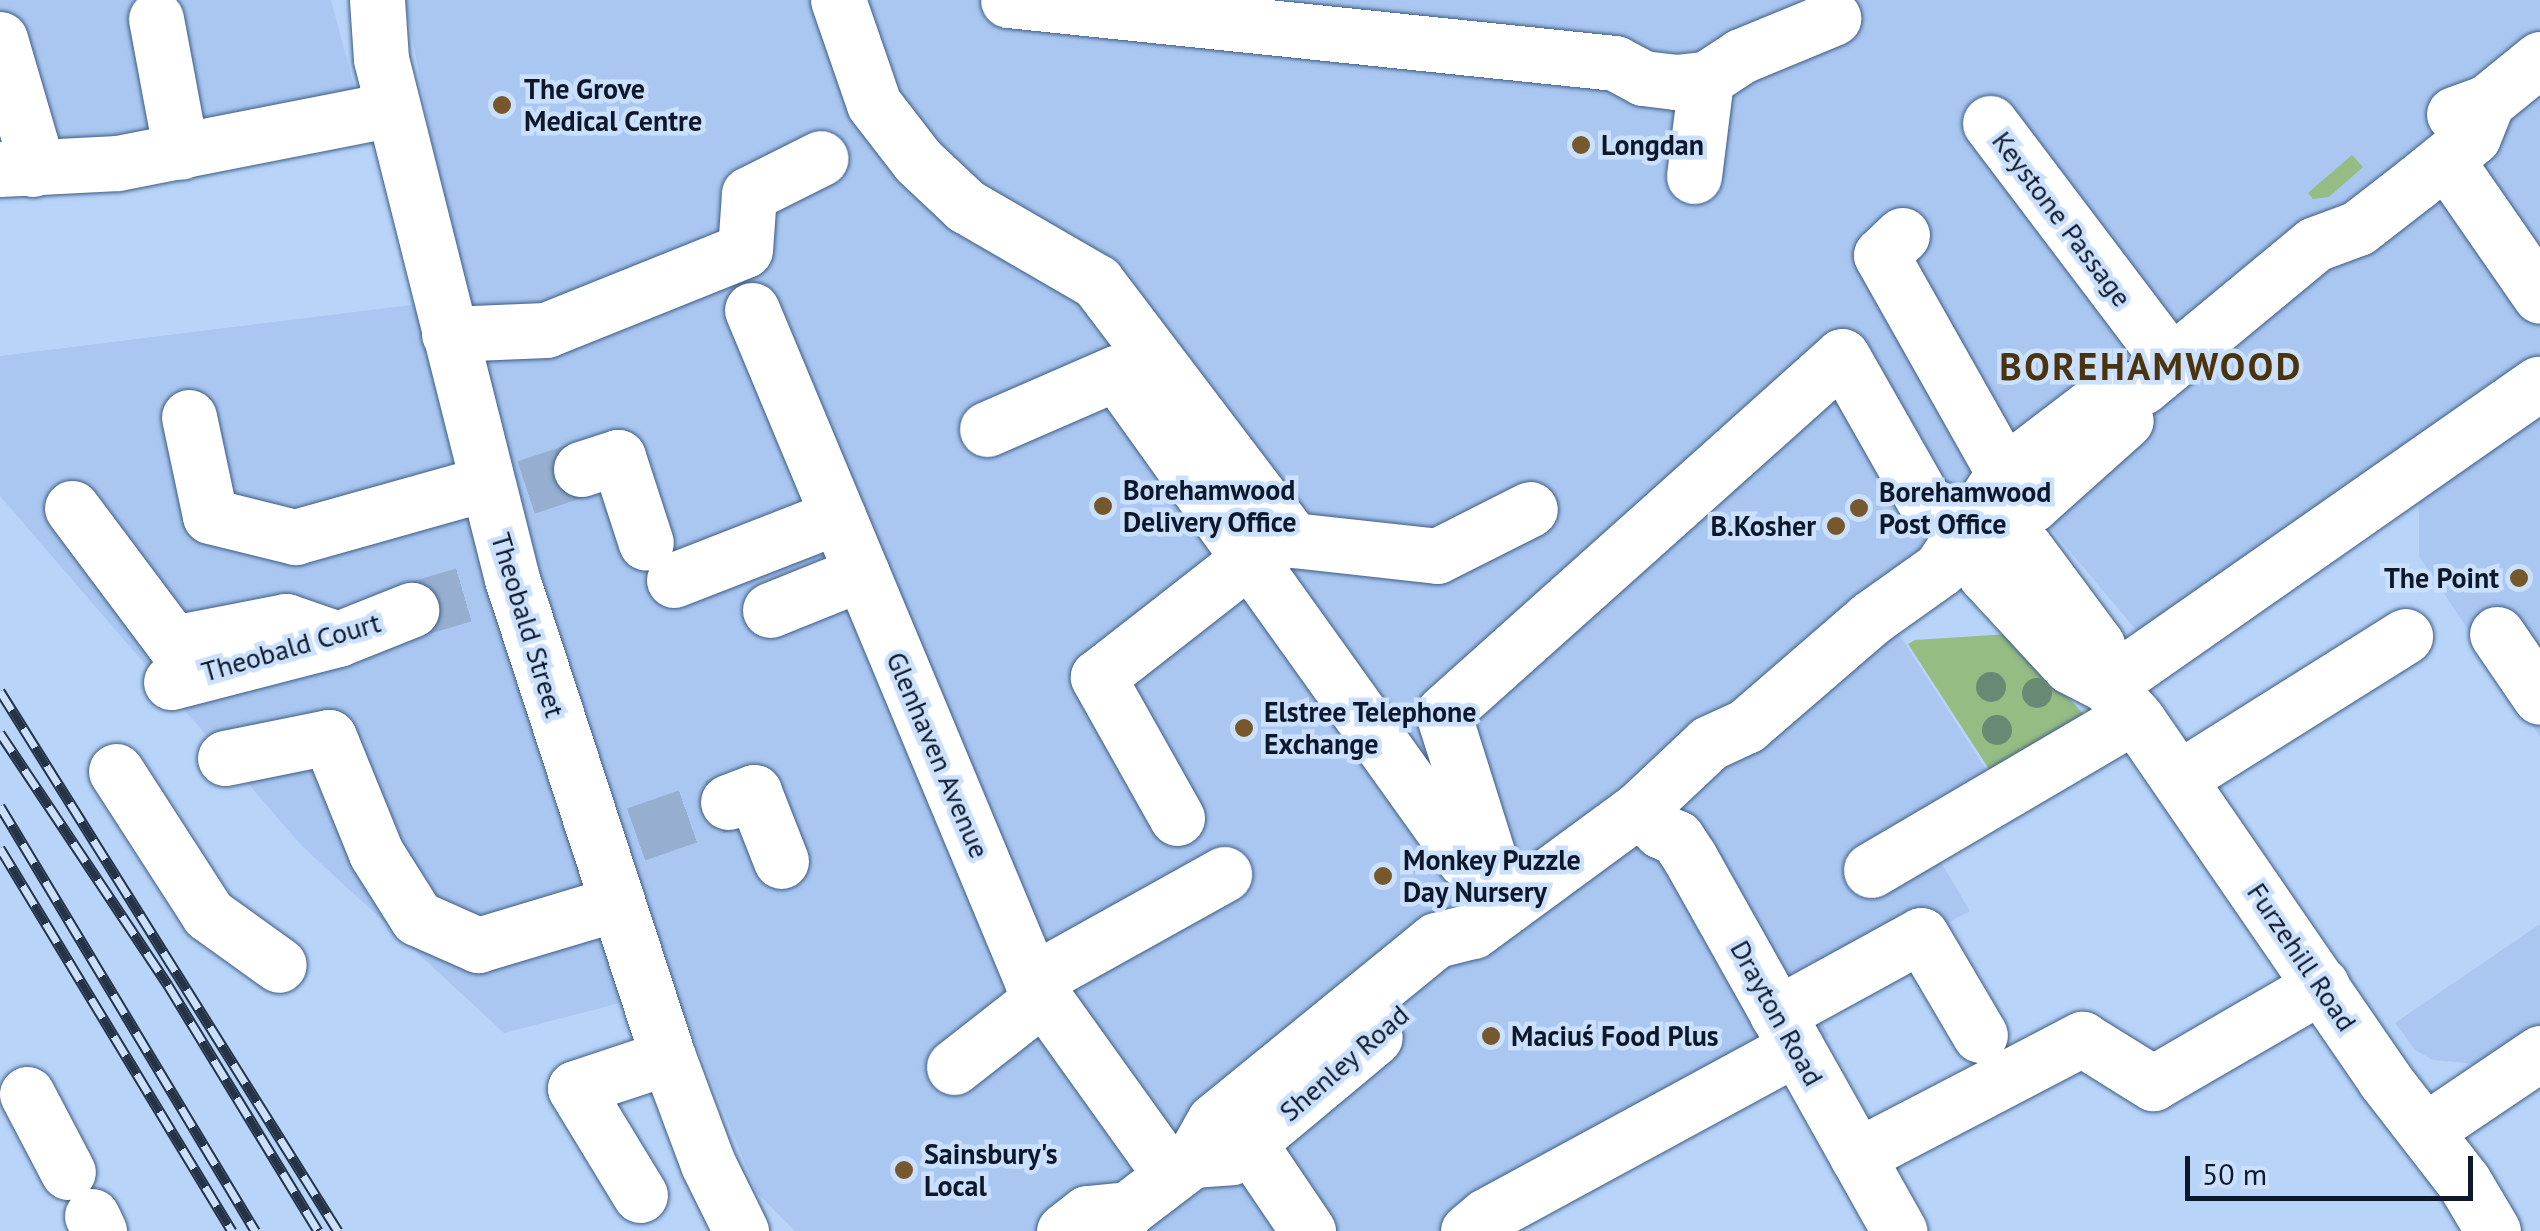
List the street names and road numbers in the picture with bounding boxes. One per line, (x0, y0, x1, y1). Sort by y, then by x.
street label: Keystone Passage (1985, 125, 2139, 313)
street label: Theobald Street (484, 529, 572, 721)
street label: Theobald Court (198, 605, 384, 689)
street label: Glenhaven Avenue (879, 646, 997, 864)
street label: Furzehill Road (2240, 877, 2364, 1037)
street label: Drayton Road (1723, 934, 1831, 1092)
street label: Shenley Road (1272, 997, 1416, 1129)

